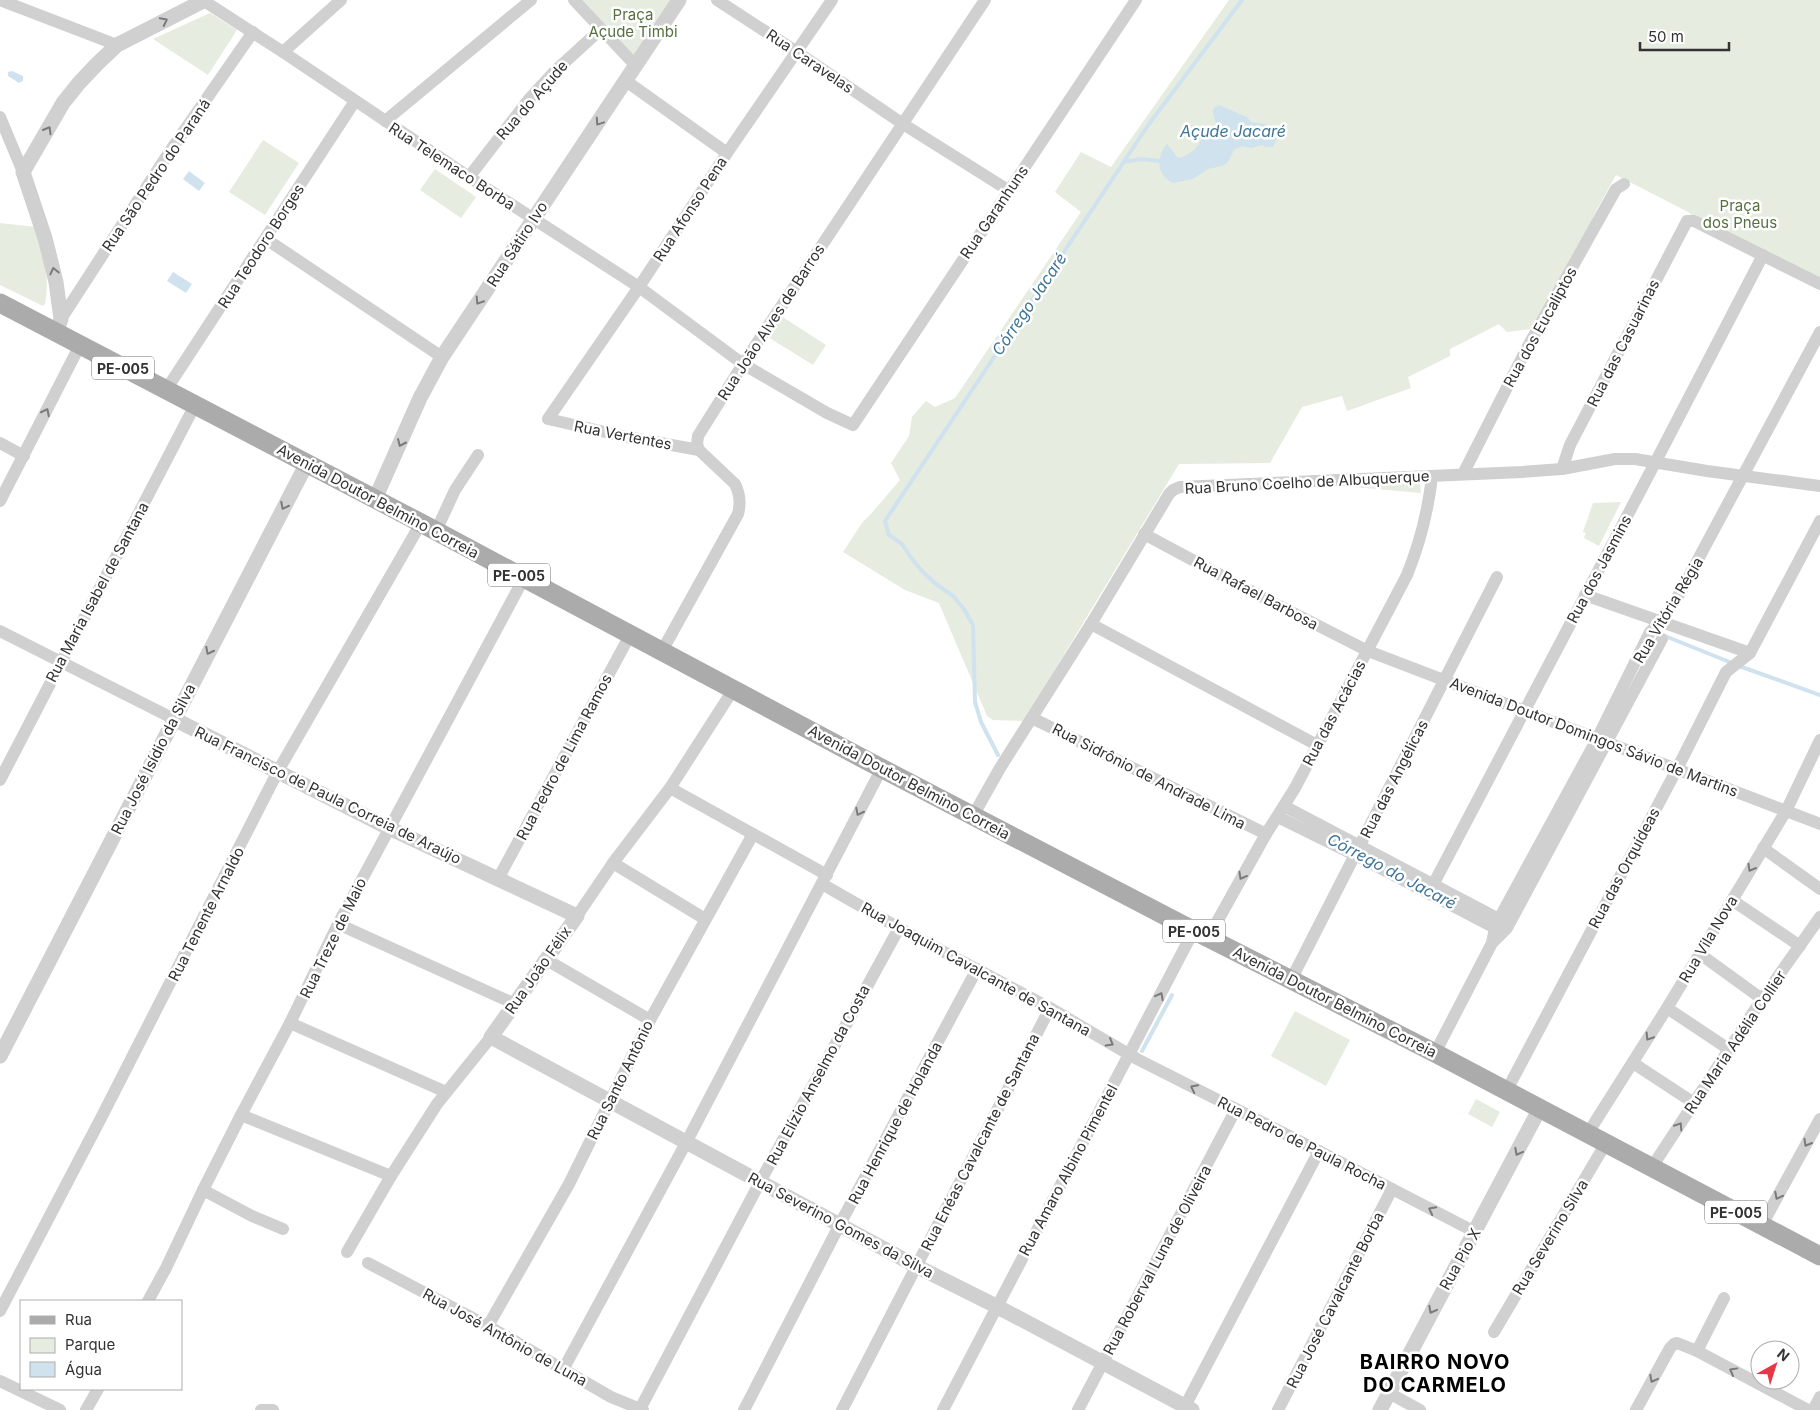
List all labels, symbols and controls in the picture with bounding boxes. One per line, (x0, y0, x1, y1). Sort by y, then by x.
park label: Praça Açude Timbi (588, 5, 678, 41)
one-way arrow (159, 17, 168, 27)
scale bar (1640, 20, 1729, 52)
street label: Rua Caravelas (763, 25, 857, 97)
text: 50 m (1648, 27, 1684, 46)
street label: Rua do Açude (492, 56, 572, 144)
street label: Rua São Pedro do Paraná (98, 95, 214, 255)
one-way arrow (596, 116, 605, 126)
street label: Rua Telemaco Borba (385, 118, 519, 214)
water label: Açude Jacaré (1179, 121, 1286, 141)
one-way arrow (41, 126, 51, 135)
street label: Rua Afonso Pena (649, 153, 731, 265)
street label: Rua Garanhuns (956, 162, 1032, 262)
street label: Rua Teodoro Borges (214, 180, 308, 312)
park label: Praça dos Pneus (1703, 196, 1777, 232)
street label: Rua Sátiro Ivo (482, 198, 552, 290)
street label: Rua João Alves de Barros (713, 240, 829, 404)
water label: Córrego Jacaré (987, 249, 1071, 359)
street label: Rua dos Eucaliptos (1499, 263, 1581, 390)
one-way arrow (49, 266, 60, 275)
street label: Rua das Casuarinas (1583, 276, 1663, 410)
one-way arrow (476, 295, 485, 304)
road number: PE-005 (92, 356, 154, 379)
one-way arrow (40, 408, 50, 417)
street label: Rua Vertentes (573, 416, 674, 454)
one-way arrow (396, 438, 407, 447)
street label: Avenida Doutor Belmino Correia (274, 440, 482, 562)
street label: Rua Bruno Coelho de Albuquerque (1184, 466, 1430, 498)
street label: Rua Maria Isabel de Santana (41, 499, 153, 685)
one-way arrow (280, 501, 290, 510)
street label: Rua dos Jasmins (1562, 512, 1636, 626)
street label: Rua Rafael Barbosa (1191, 552, 1321, 634)
street label: Rua Vitória Régia (1629, 553, 1707, 667)
road number: PE-005 (488, 564, 550, 586)
one-way arrow (205, 645, 215, 654)
street label: Rua das Acácias (1298, 657, 1370, 769)
street label: Rua Pedro de Lima Ramos (512, 671, 616, 843)
street label: Avenida Doutor Domingos Sávio de Martins (1447, 673, 1741, 801)
street label: Rua José Isídio da Silva (107, 680, 199, 838)
street label: Rua das Angélicas (1356, 717, 1432, 841)
street label: Rua Sidrônio de Andrade Lima (1049, 719, 1249, 833)
street label: Avenida Doutor Belmino Correia (805, 721, 1013, 843)
street label: Rua Francisco de Paula Correia de Araújo (192, 722, 464, 868)
street label: Rua das Orquídeas (1584, 804, 1664, 932)
one-way arrow (855, 806, 865, 815)
water label: Córrego do Jacaré (1324, 829, 1460, 913)
street label: Rua Tenente Arnaldo (164, 844, 248, 984)
one-way arrow (1748, 862, 1758, 871)
one-way arrow (1238, 871, 1248, 880)
street label: Rua Treze de Maio (296, 875, 370, 1001)
street label: Rua Vila Nova (1675, 892, 1741, 986)
street label: Rua Joaquim Cavalcante de Santana (858, 898, 1094, 1040)
road number: PE-005 (1163, 919, 1225, 942)
street label: Rua João Félix (501, 922, 575, 1018)
street label: Avenida Doutor Belmino Correia (1230, 942, 1440, 1062)
street label: Rua Maria Adélia Collier (1680, 966, 1790, 1117)
street label: Rua Elízio Anselmo da Costa (762, 982, 874, 1168)
one-way arrow (1154, 992, 1164, 1001)
street label: Rua Santo Antônio (583, 1017, 657, 1143)
street label: Rua Enéas Cavalcante de Santana (917, 1030, 1043, 1254)
one-way arrow (1645, 1031, 1655, 1040)
one-way arrow (1104, 1037, 1113, 1047)
street label: Rua Henrique de Holanda (844, 1039, 946, 1207)
street label: Rua Amaro Albino Pimentel (1015, 1081, 1121, 1259)
one-way arrow (1190, 1084, 1199, 1094)
street label: Rua Pedro de Paula Rocha (1214, 1092, 1390, 1194)
one-way arrow (1672, 1123, 1682, 1132)
one-way arrow (1803, 1137, 1813, 1146)
one-way arrow (1514, 1146, 1524, 1155)
street label: Rua Roberval Luna de Oliveira (1099, 1162, 1215, 1358)
street label: Rua Severino Gomes da Silva (745, 1168, 937, 1282)
street label: Rua Severino Silva (1508, 1176, 1592, 1298)
one-way arrow (1774, 1191, 1784, 1200)
road number: PE-005 (1705, 1200, 1767, 1224)
one-way arrow (1428, 1206, 1437, 1216)
street label: Rua José Cavalcante Borba (1282, 1209, 1388, 1391)
street label: Rua Pio X (1435, 1225, 1485, 1293)
street label: Rua José Antônio de Luna (419, 1284, 591, 1390)
legend (20, 1300, 182, 1390)
one-way arrow (1428, 1305, 1438, 1314)
text: Rua (65, 1310, 92, 1329)
text: Parque (65, 1335, 115, 1354)
north arrow (1750, 1340, 1800, 1390)
text: N (1774, 1345, 1793, 1364)
district label: BAIRRO NOVO DO CARMELO (1360, 1350, 1510, 1397)
text: Água (65, 1360, 102, 1379)
one-way arrow (1730, 1368, 1739, 1378)
one-way arrow (1649, 1374, 1659, 1383)

